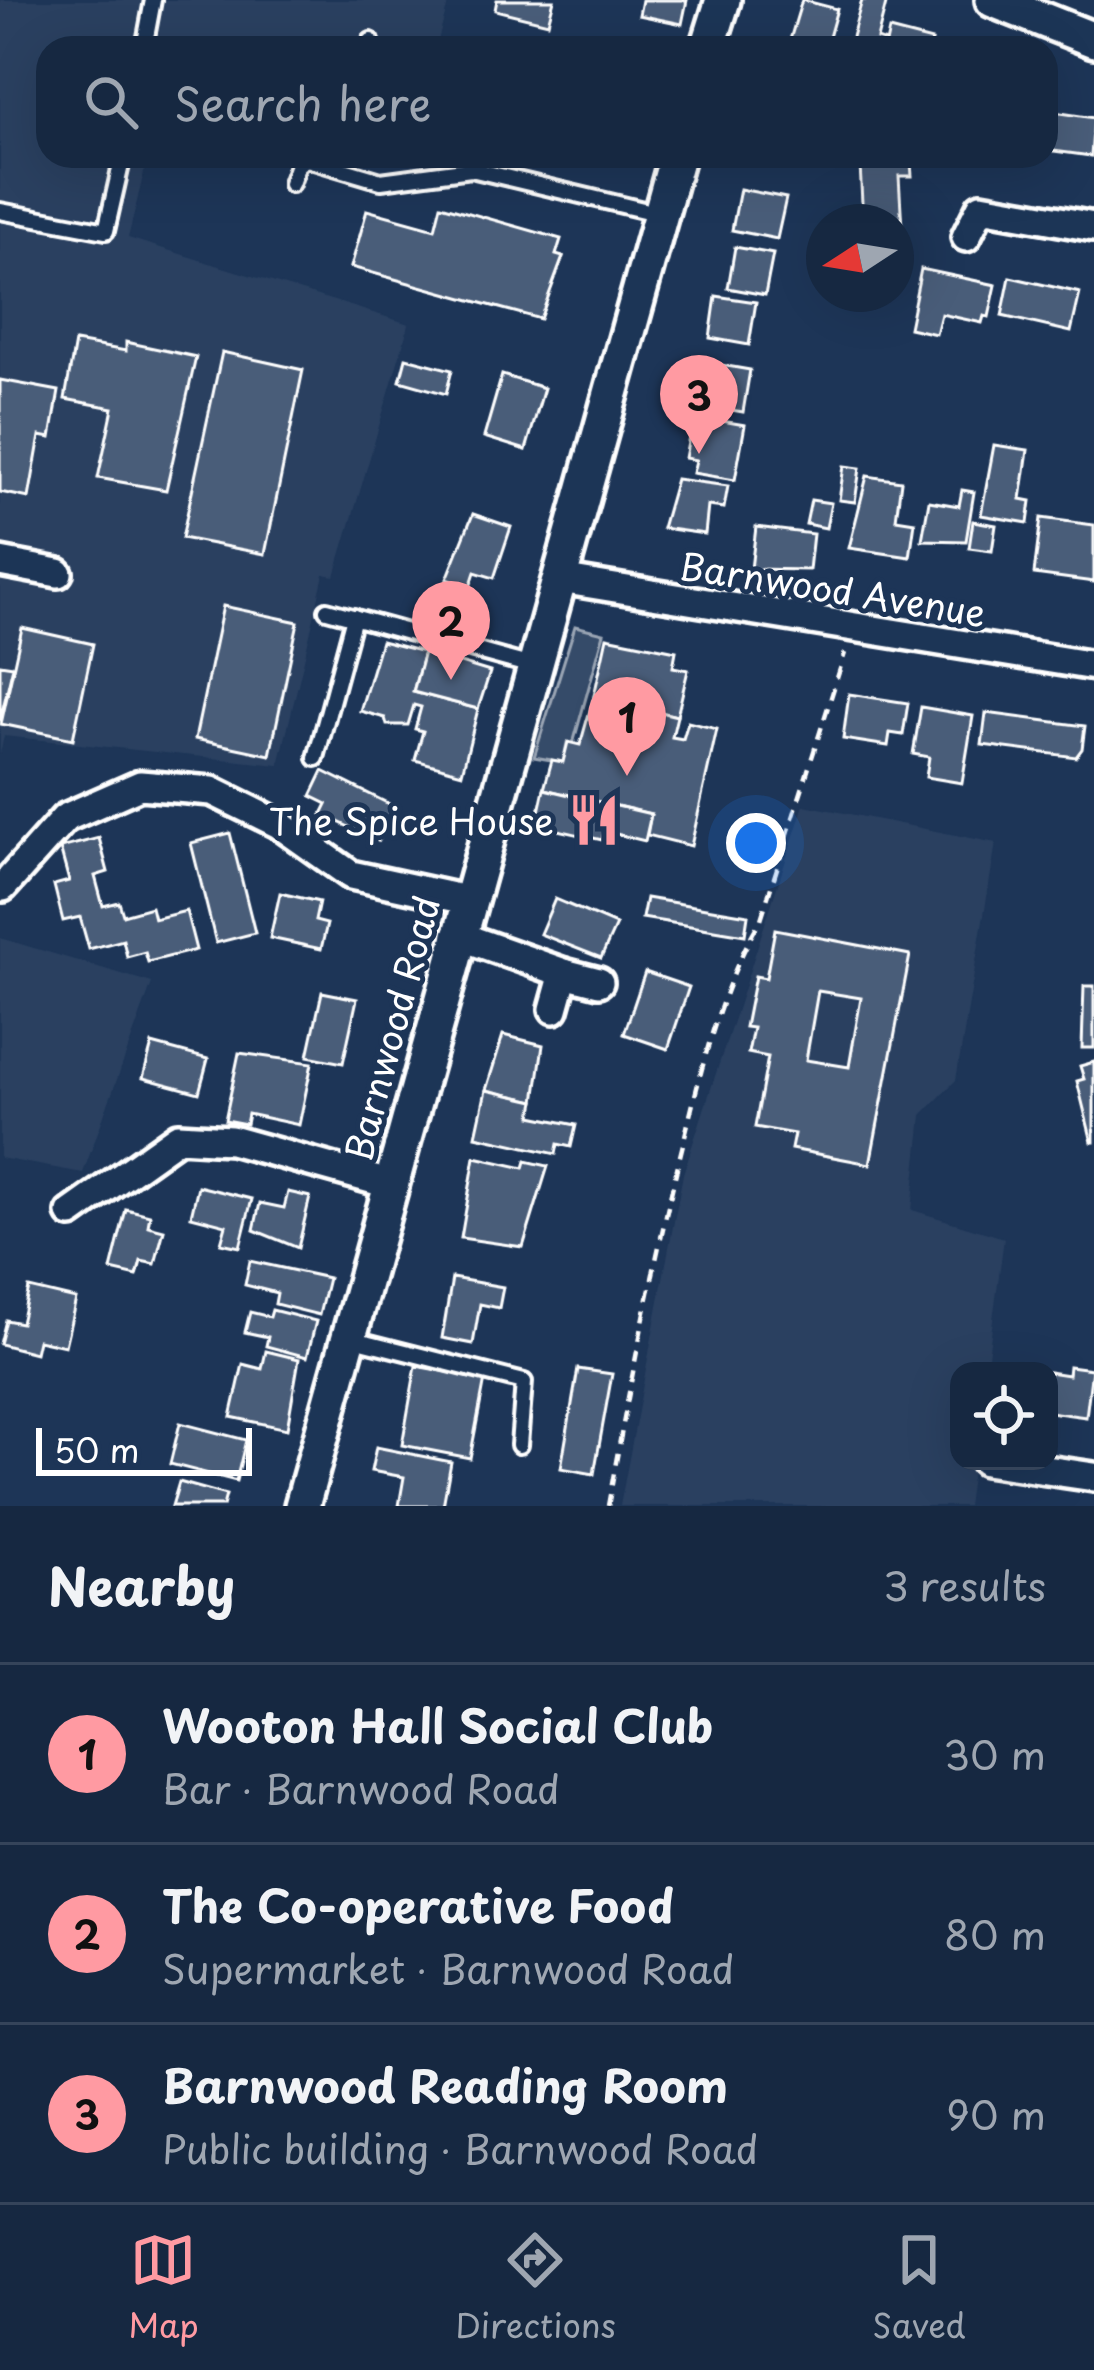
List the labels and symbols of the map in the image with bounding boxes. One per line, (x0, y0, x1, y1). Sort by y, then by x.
north arrow (806, 204, 914, 312)
pin: 3 (660, 355, 738, 454)
street label: Barnwood Avenue (676, 537, 990, 639)
pin: 2 (412, 581, 490, 680)
pin: 1 (588, 677, 666, 776)
restaurant icon: The Spice House (565, 791, 623, 849)
place label: The Spice House (269, 793, 554, 847)
your location (726, 813, 786, 873)
street label: Barnwood Road (330, 890, 452, 1166)
scale bar (36, 1422, 252, 1475)

